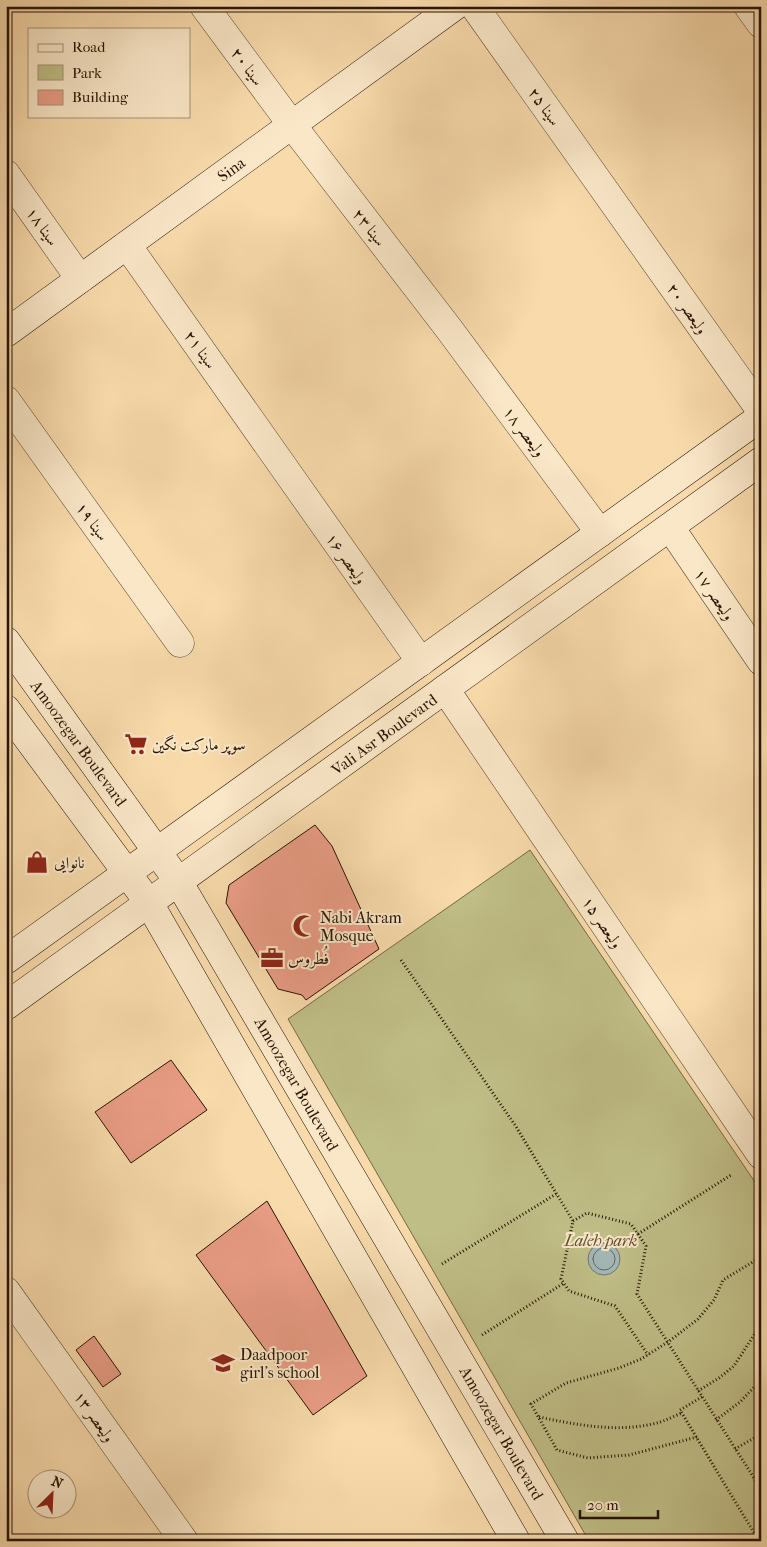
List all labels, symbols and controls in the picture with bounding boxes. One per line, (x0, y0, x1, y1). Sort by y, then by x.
legend (28, 28, 190, 118)
text: Road (72, 38, 106, 56)
street label: سینا ۲۰ (227, 43, 268, 89)
text: Park (72, 64, 102, 82)
street label: سینا ۲۵ (525, 83, 565, 129)
text: Building (72, 88, 129, 106)
street label: Sina (214, 153, 249, 186)
street label: سینا ۱۸ (23, 203, 63, 249)
street label: سینا ۲۳ (349, 205, 390, 250)
street label: ولیعصر ۲۰ (662, 279, 712, 338)
street label: سینا ۲۱ (181, 326, 221, 372)
street label: ولیعصر ۱۸ (499, 402, 550, 461)
street label: سینا ۱۹ (72, 498, 113, 544)
street label: ولیعصر ۱۶ (321, 529, 371, 588)
street label: ولیعصر ۱۷ (690, 565, 739, 624)
street label: Amoozegar Boulevard (26, 676, 131, 810)
street label: Vali Asr Boulevard (327, 690, 441, 780)
supermarket icon: سوپر مارکت نگین (123, 731, 149, 757)
place label: سوپر مارکت نگین (152, 734, 246, 755)
shop icon: نانوایی (24, 849, 50, 875)
place label: نانوایی (54, 853, 84, 873)
street label: ولیعصر ۱۵ (578, 893, 627, 952)
place label: Nabi Akram Mosque (320, 908, 403, 945)
mosque icon: Nabi Akram Mosque (291, 913, 317, 939)
office icon: فُطروس (259, 945, 285, 971)
place label: فُطروس (288, 945, 329, 969)
street label: Amoozegar Boulevard (250, 1013, 343, 1155)
park label: Laleh park (564, 1231, 637, 1250)
place label: Daadpoor girl's school (240, 1345, 320, 1382)
school or university icon: Daadpoor girl's school (210, 1350, 236, 1376)
street label: Amoozegar Boulevard (455, 1362, 548, 1504)
street label: ولیعصر ۱۳ (69, 1387, 119, 1446)
north arrow (28, 1470, 78, 1520)
text: N (49, 1473, 66, 1493)
scale bar (580, 1487, 657, 1519)
text: 20 m (587, 1496, 619, 1514)

